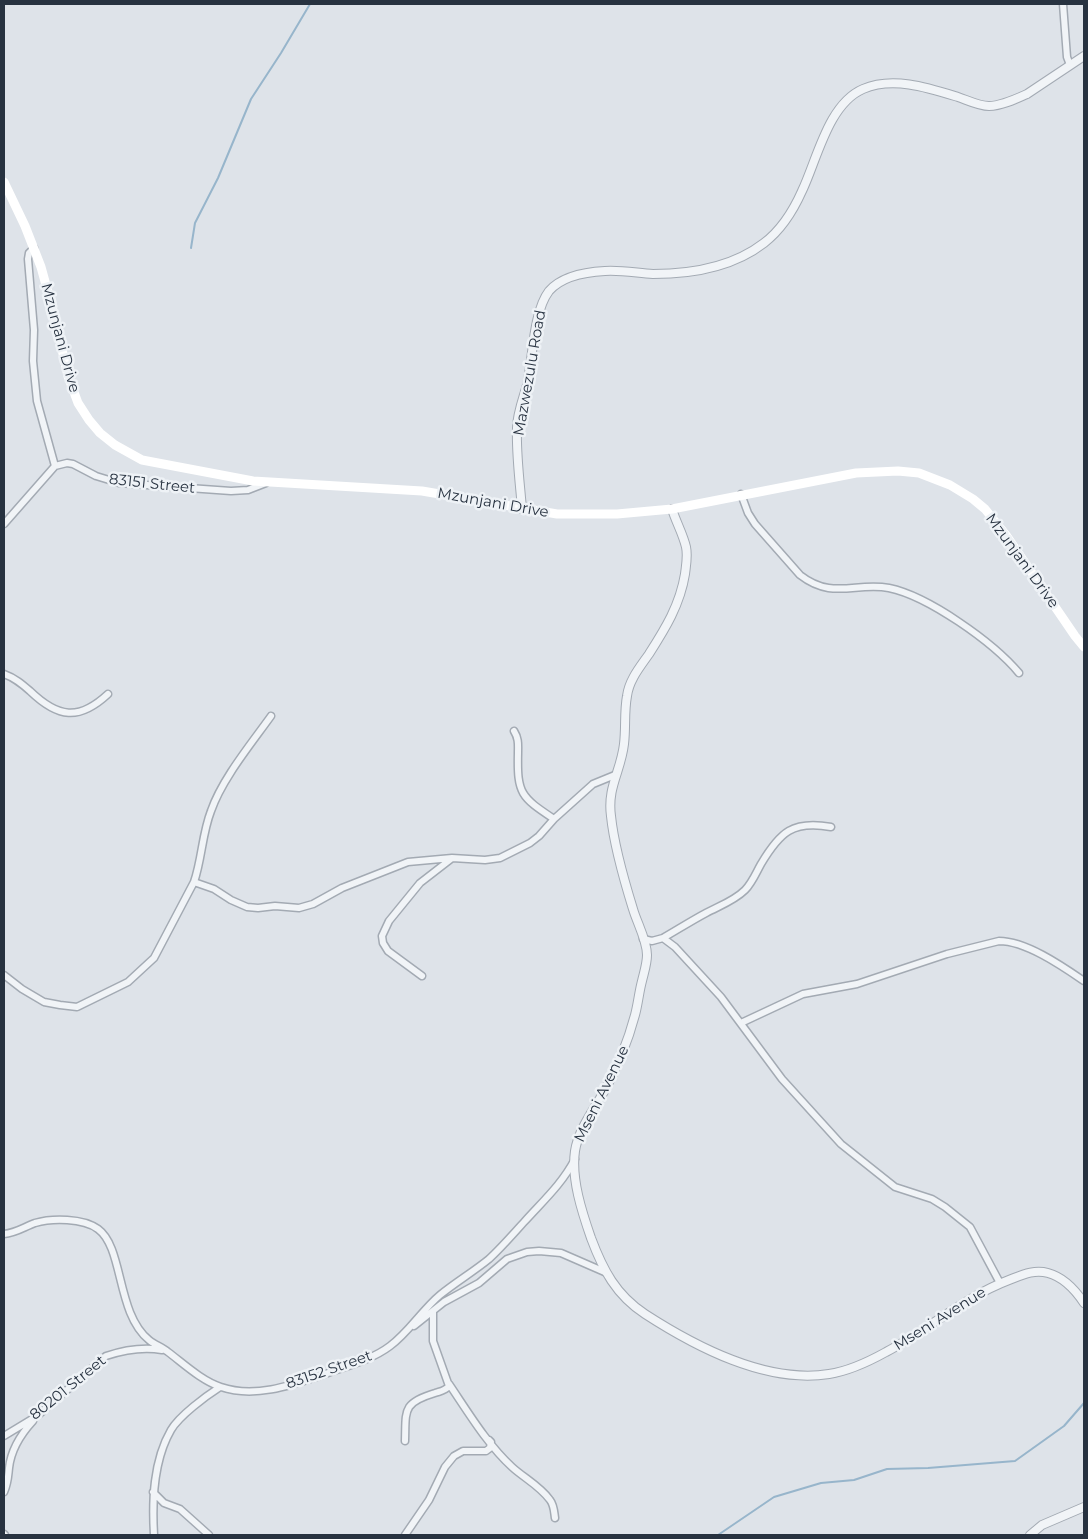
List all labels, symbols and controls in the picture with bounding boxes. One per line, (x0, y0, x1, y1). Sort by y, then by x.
street label: Mzunjani Drive (37, 281, 83, 395)
street label: Mazwezulu Road (510, 309, 550, 437)
street label: 83151 Street (108, 471, 196, 497)
street label: Mzunjani Drive (436, 484, 550, 522)
street label: Mzunjani Drive (982, 510, 1062, 612)
street label: Mseni Avenue (571, 1043, 633, 1145)
street label: Mseni Avenue (891, 1283, 989, 1355)
street label: 83152 Street (284, 1347, 374, 1393)
street label: 80201 Street (26, 1352, 110, 1424)

